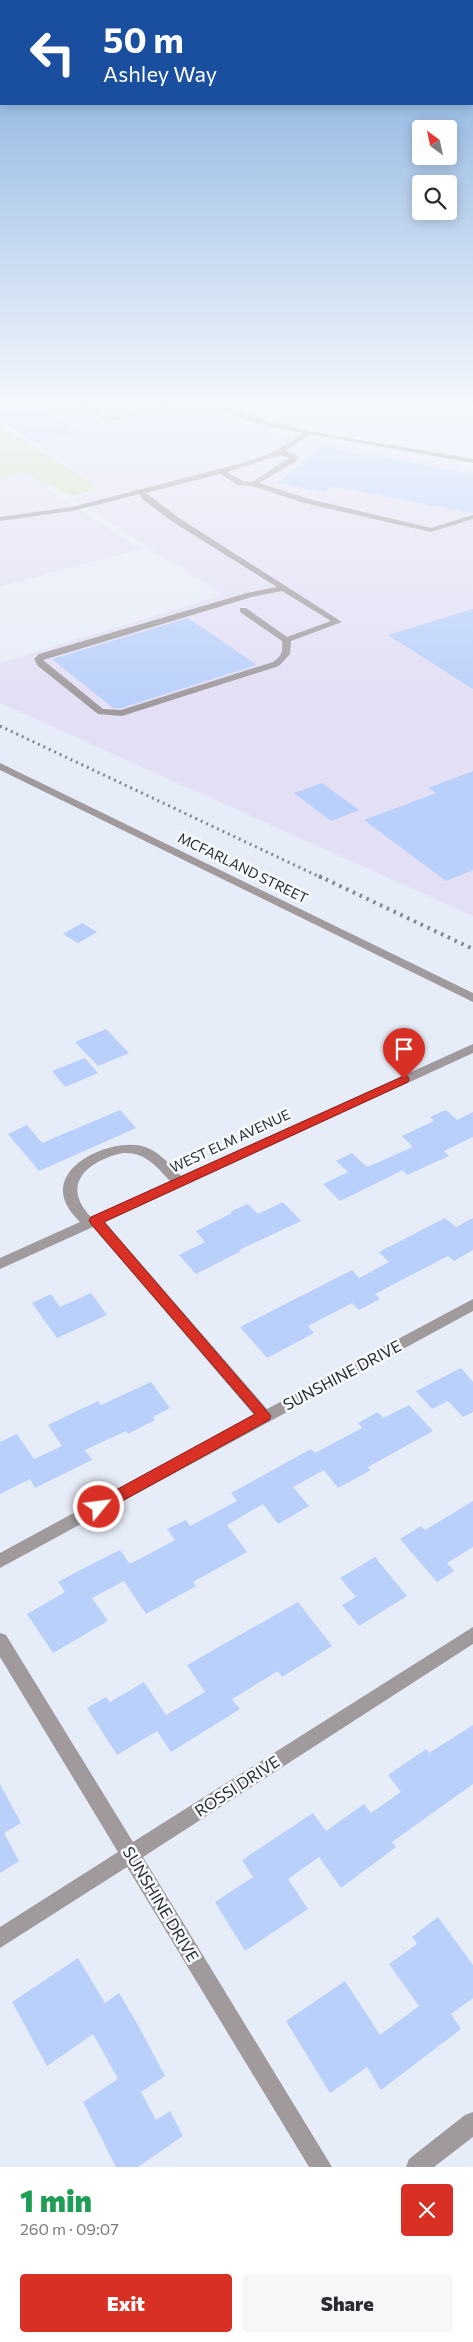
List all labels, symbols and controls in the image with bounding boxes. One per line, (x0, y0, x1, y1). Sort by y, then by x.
text: 50 m (103, 17, 184, 60)
icon: left (20, 20, 85, 85)
text: Ashley Way (103, 60, 217, 87)
north arrow (412, 120, 458, 165)
map controls (412, 120, 457, 220)
button: search (412, 175, 457, 220)
street label: MCFARLAND STREET (175, 829, 311, 906)
pin (383, 1028, 425, 1079)
icon: arrive (390, 1035, 418, 1063)
street label: WEST ELM AVENUE (167, 1105, 292, 1176)
street label: SUNSHINE DRIVE (279, 1335, 404, 1414)
position arrow (72, 1480, 124, 1532)
street label: ROSSI DRIVE (191, 1751, 283, 1820)
street label: SUNSHINE DRIVE (120, 1843, 203, 1965)
text: 1 min (20, 2181, 92, 2218)
button: close (401, 2184, 453, 2236)
text: 260 m · 09:07 (20, 2219, 119, 2238)
button: Exit (20, 2274, 232, 2332)
button: Share (242, 2274, 453, 2332)

